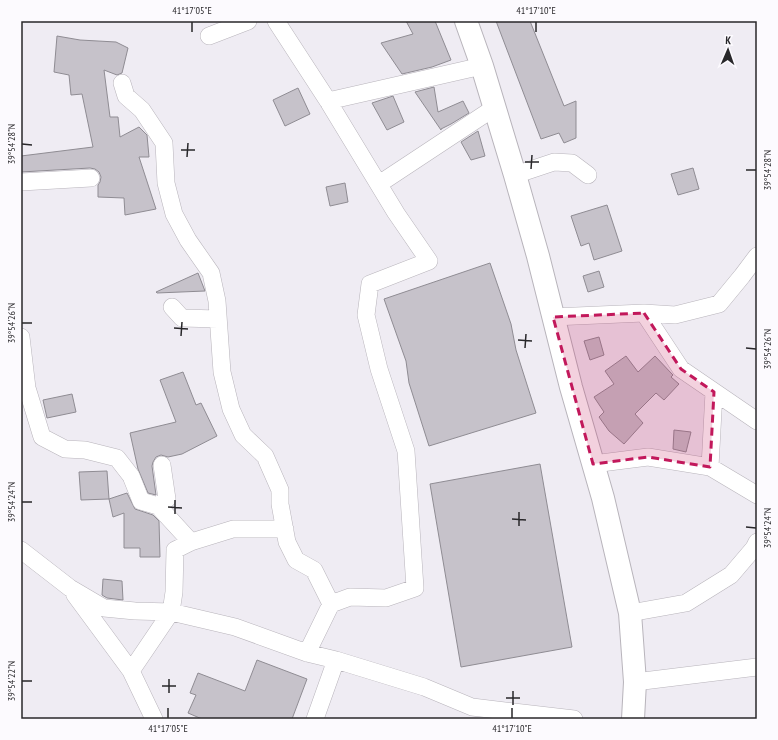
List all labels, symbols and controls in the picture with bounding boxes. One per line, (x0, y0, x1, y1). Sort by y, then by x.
text: 41°17'05"E (172, 4, 212, 17)
text: 41°17'10"E (516, 4, 556, 17)
north arrow (708, 30, 748, 70)
text: K (725, 33, 732, 47)
text: 39°54'28"N (5, 124, 18, 164)
text: 39°54'28"N (761, 150, 774, 190)
text: 39°54'26"N (5, 303, 18, 343)
text: 39°54'26"N (761, 329, 774, 369)
text: 39°54'24"N (5, 482, 18, 522)
text: 39°54'24"N (761, 508, 774, 548)
text: 39°54'22"N (5, 661, 18, 701)
text: 41°17'05"E (148, 722, 188, 735)
text: 41°17'10"E (492, 722, 532, 735)

